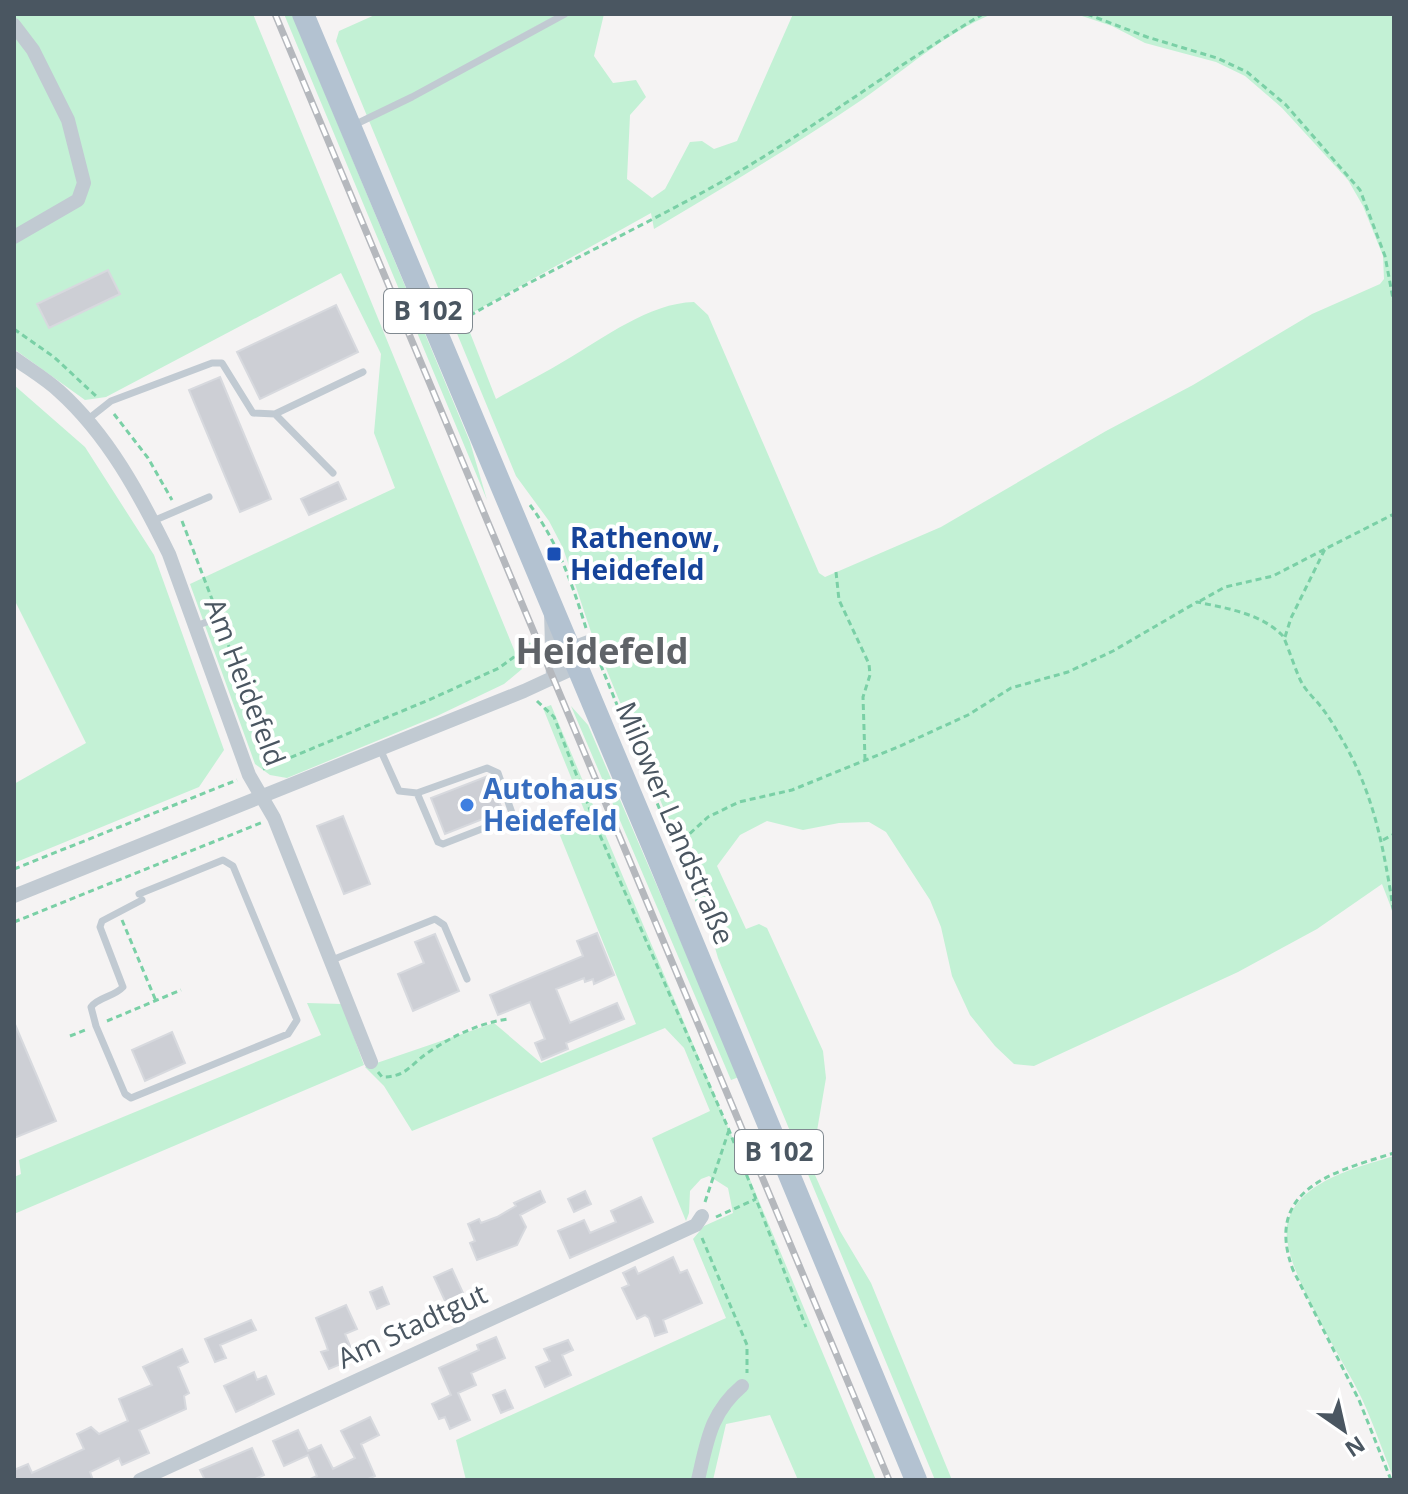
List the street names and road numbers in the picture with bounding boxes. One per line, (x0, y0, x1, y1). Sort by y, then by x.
road number: B 102 (384, 289, 472, 333)
street label: Am Heidefeld (197, 592, 295, 771)
street label: Milower Landstraße (608, 695, 744, 950)
road number: B 102 (735, 1130, 823, 1174)
street label: Am Stadtgut (330, 1274, 493, 1376)

